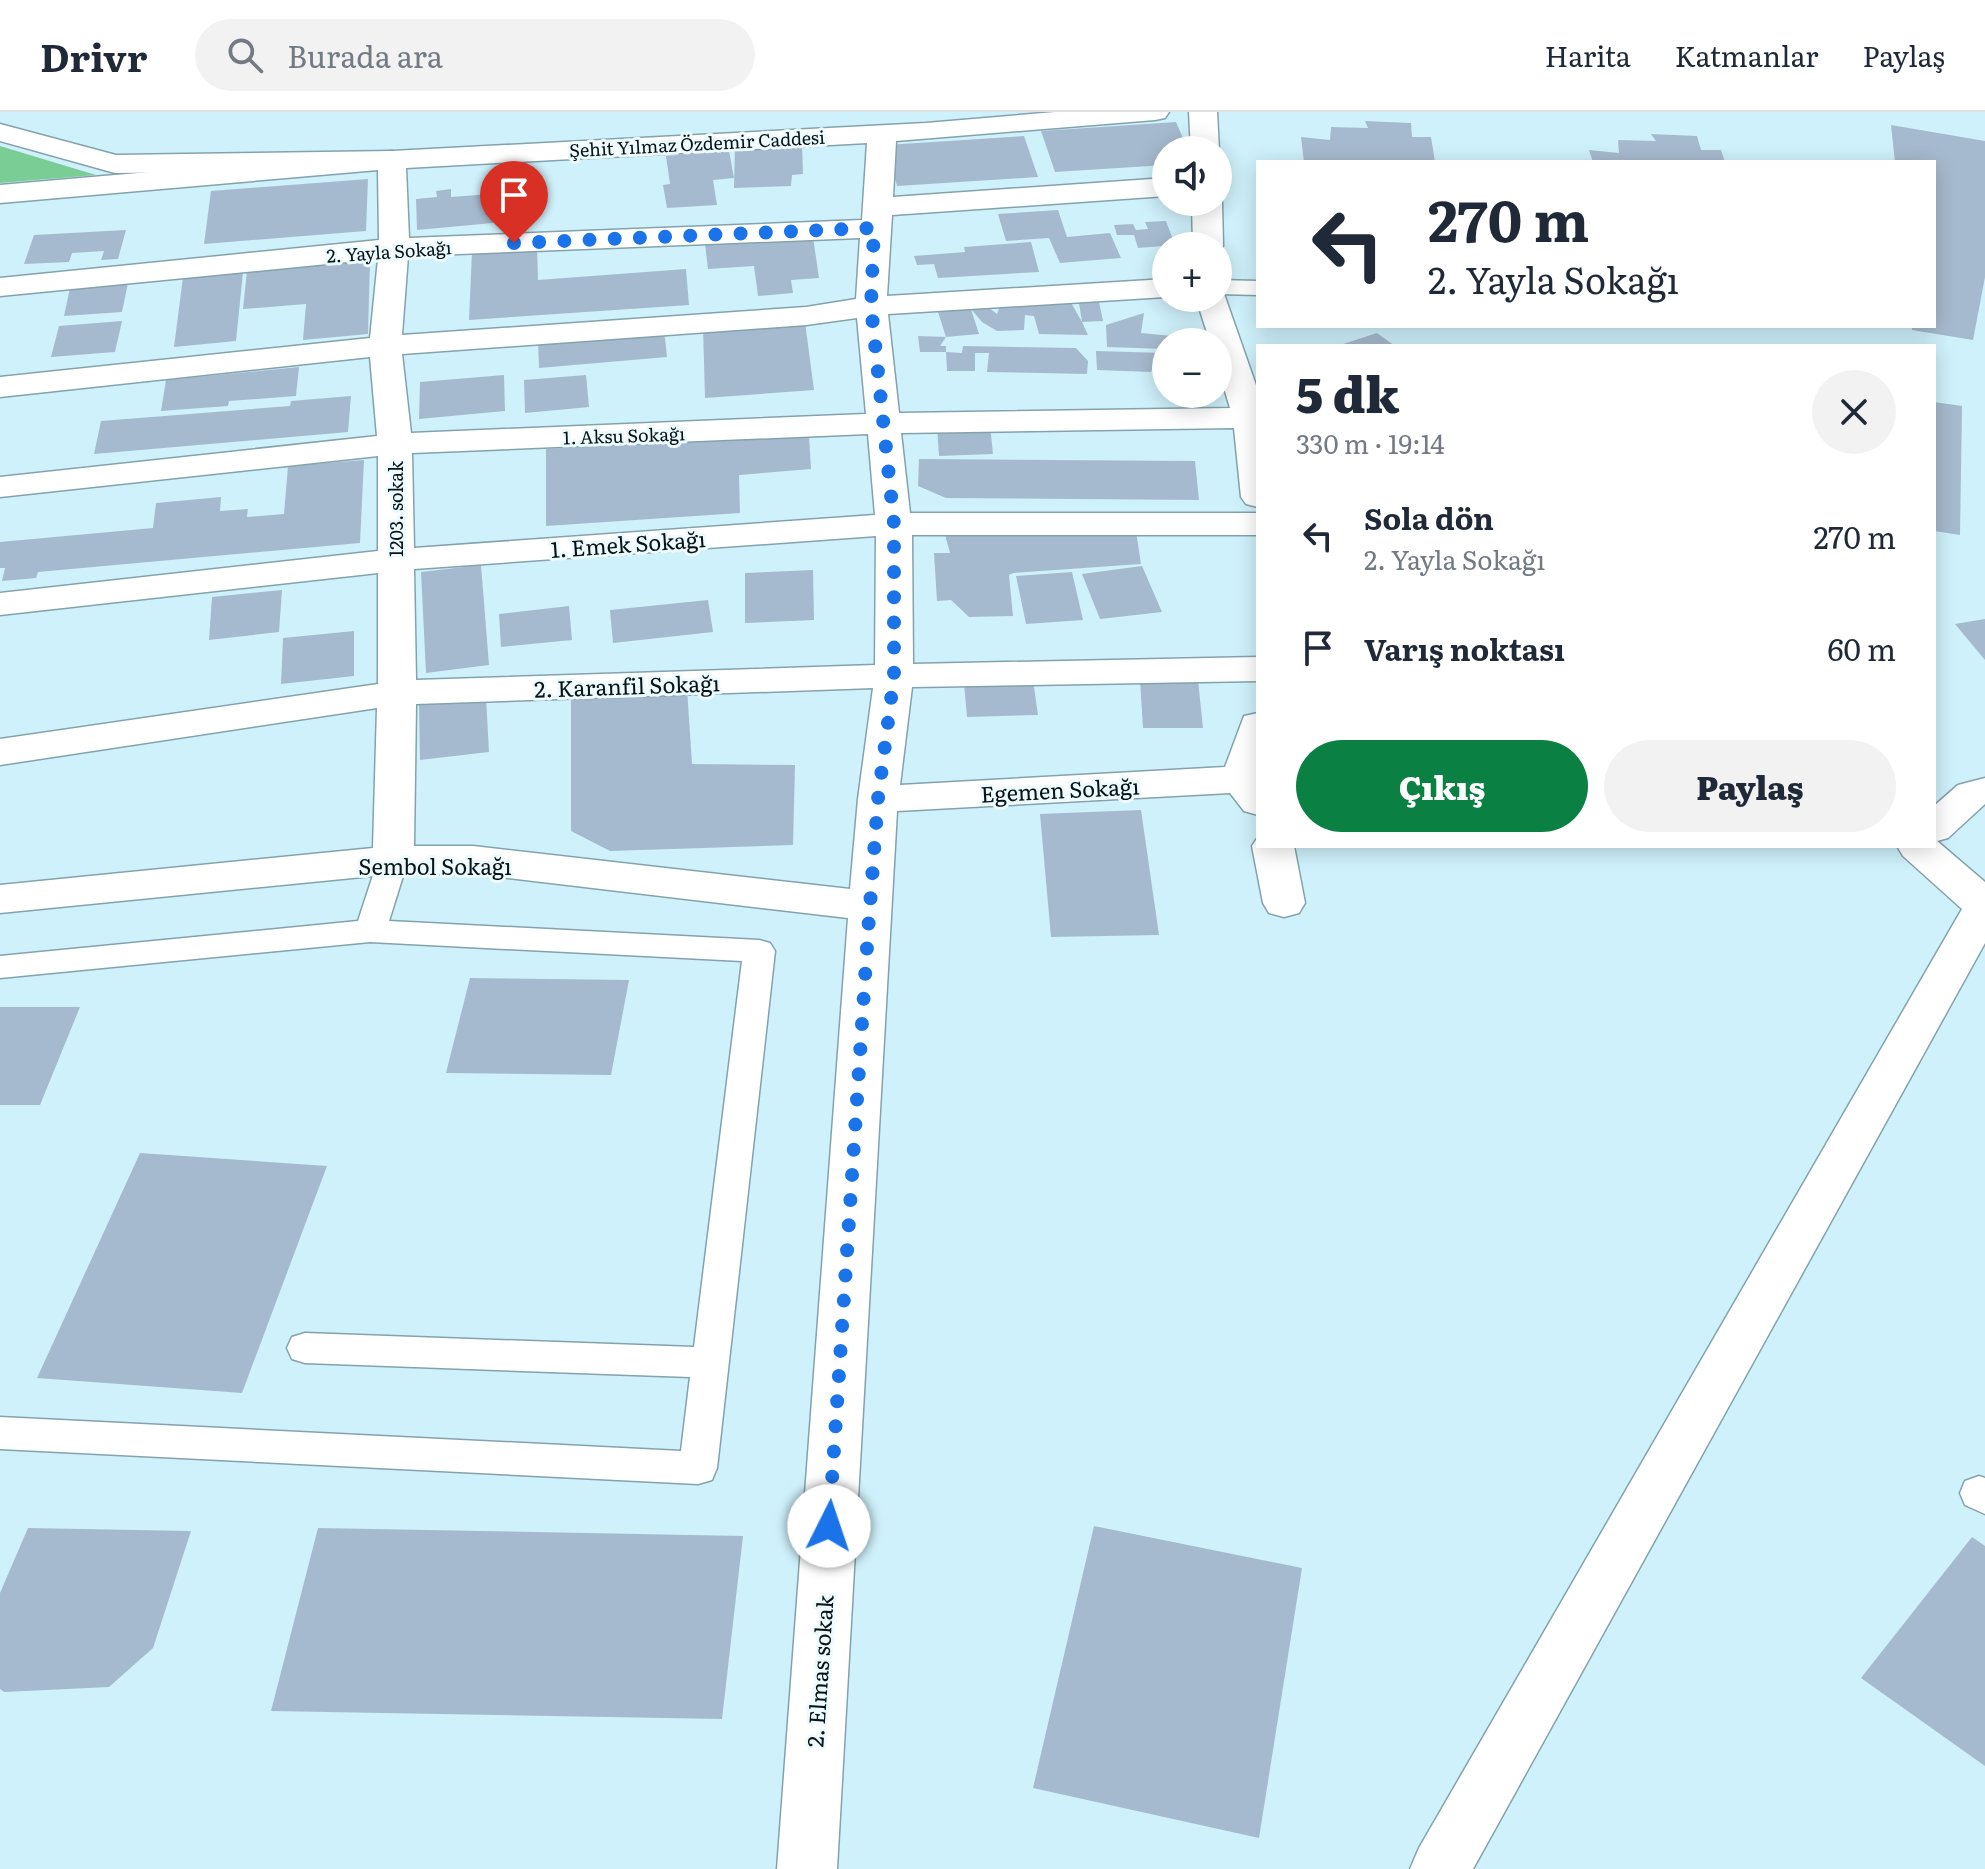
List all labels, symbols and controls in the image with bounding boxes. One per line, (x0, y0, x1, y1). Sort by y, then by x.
search box (195, 19, 755, 91)
text: Drivr (40, 27, 147, 84)
icon: search (223, 33, 267, 77)
text: Burada ara (287, 33, 443, 77)
text: Harita (1545, 34, 1631, 76)
text: Katmanlar (1675, 34, 1818, 76)
text: Paylaş (1862, 34, 1945, 76)
street label: Şehit Yılmaz Özdemir Caddesi (568, 123, 826, 163)
map controls (1152, 136, 1232, 408)
button: sound (1152, 136, 1232, 216)
pin (480, 161, 548, 243)
icon: arrive (492, 173, 536, 217)
text: 270 m (1428, 176, 1589, 259)
icon: left (1296, 192, 1400, 296)
button: + (1152, 232, 1232, 312)
street label: 2. Yayla Sokağı (325, 233, 453, 269)
text: 2. Yayla Sokağı (1428, 252, 1679, 305)
button: − (1152, 328, 1232, 408)
text: 5 dk (1296, 357, 1400, 428)
button: close (1812, 370, 1896, 454)
street label: 1. Aksu Sokağı (563, 419, 685, 451)
text: 330 m · 19:14 (1296, 423, 1445, 462)
street label: 1203. sokak (382, 460, 409, 557)
text: Sola dön (1364, 495, 1494, 539)
icon: left (1296, 514, 1340, 558)
text: 270 m (1813, 514, 1896, 558)
street label: 1. Emek Sokağı (549, 521, 707, 565)
text: 2. Yayla Sokağı (1364, 539, 1545, 578)
icon: arrive (1296, 626, 1340, 670)
text: Varış noktası (1364, 626, 1565, 670)
text: 60 m (1827, 626, 1896, 670)
street label: 2. Karanfil Sokağı (534, 665, 720, 705)
button: Çıkış (1296, 740, 1588, 832)
button: Paylaş (1604, 740, 1896, 832)
street label: Egemen Sokağı (980, 768, 1140, 810)
street label: Sembol Sokağı (358, 849, 512, 882)
position arrow (787, 1484, 871, 1568)
street label: 2. Elmas sokak (797, 1593, 841, 1748)

